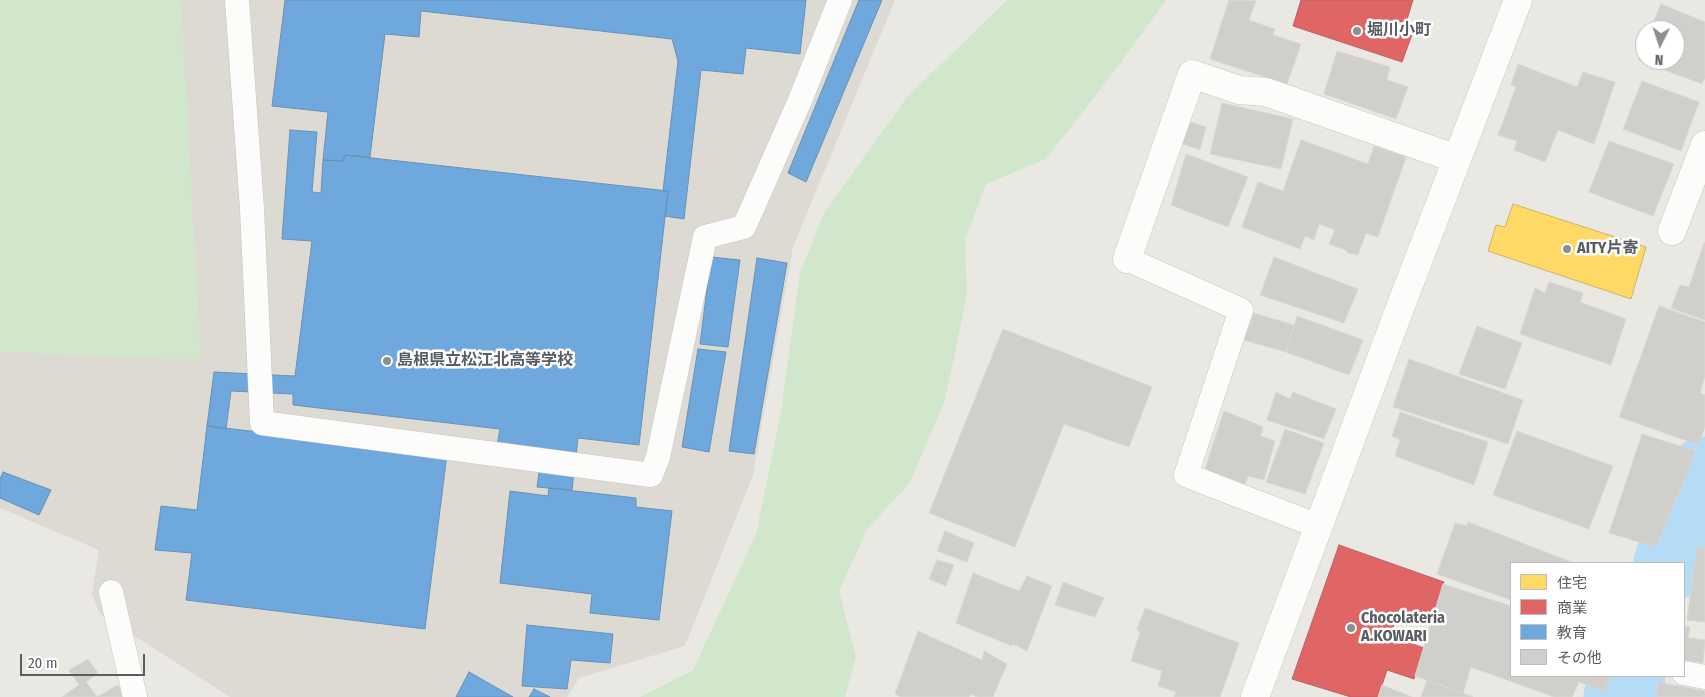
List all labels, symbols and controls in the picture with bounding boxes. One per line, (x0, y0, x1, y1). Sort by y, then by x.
north arrow (1635, 20, 1685, 70)
place label: 堀川小町 (1367, 21, 1431, 41)
marker: 堀川小町 (1351, 25, 1363, 37)
text: N (1654, 51, 1664, 68)
place label: AITY片寄 (1577, 239, 1639, 259)
marker: AITY片寄 (1561, 243, 1573, 255)
place label: 島根県立松江北高等学校 (397, 351, 573, 371)
marker: 島根県立松江北高等学校 (381, 355, 393, 367)
legend (1510, 562, 1685, 677)
text: 住宅 (1557, 574, 1587, 592)
text: 商業 (1557, 599, 1587, 617)
place label: Chocolateria A.KOWARI (1361, 609, 1445, 647)
marker: Chocolateria A.KOWARI (1345, 622, 1357, 634)
text: 教育 (1557, 624, 1587, 642)
scale bar (22, 644, 148, 676)
text: その他 (1557, 649, 1602, 667)
text: 20 m (28, 654, 58, 672)

